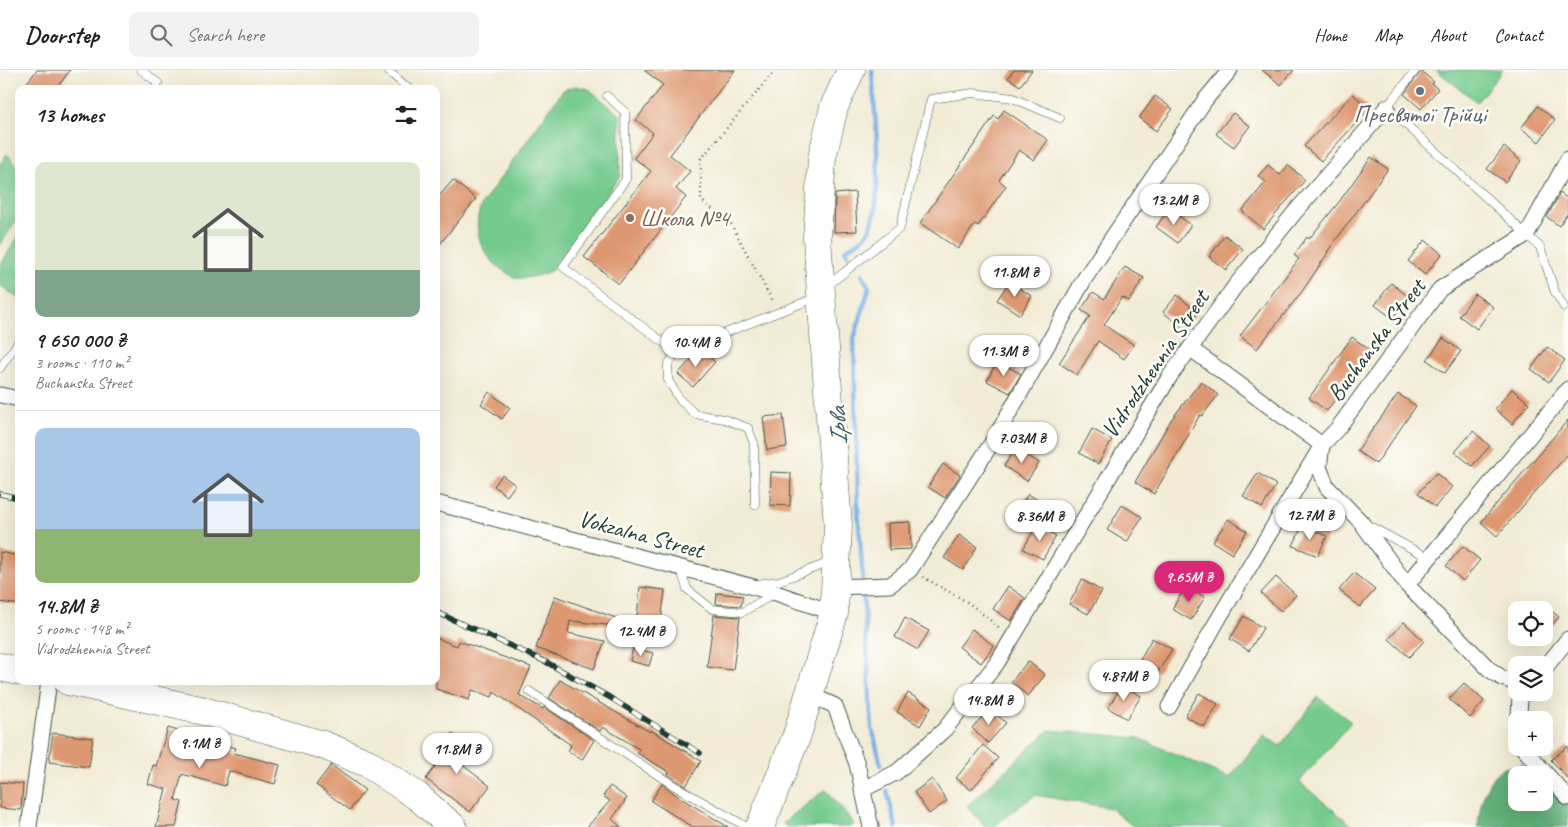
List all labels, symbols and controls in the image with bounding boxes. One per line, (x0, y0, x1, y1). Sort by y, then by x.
search box (129, 12, 479, 57)
text: Doorstep (25, 20, 99, 50)
icon: search (147, 21, 175, 49)
text: Search here (187, 23, 264, 47)
text: Home (1314, 24, 1347, 46)
text: Map (1375, 24, 1402, 46)
text: About (1430, 24, 1466, 46)
text: Contact (1494, 24, 1543, 46)
marker: Пресвятої Трійці (1414, 85, 1426, 97)
place label: Пресвятої Трійці (1354, 99, 1489, 129)
icon: filters (392, 101, 420, 129)
text: 13 homes (35, 102, 104, 128)
pin: 13.2M ₴ (1128, 184, 1220, 226)
text: 13.2M ₴ (1150, 190, 1198, 210)
icon: home (183, 195, 273, 285)
place label: Школа №4 (640, 203, 732, 233)
marker: Школа №4 (624, 212, 636, 224)
pin: 11.8M ₴ (969, 256, 1061, 298)
text: 11.8M ₴ (991, 262, 1039, 282)
street label: Buchanska Street (1320, 271, 1433, 407)
street label: Vidrodzhennia Street (1095, 283, 1217, 444)
pin: 10.4M ₴ (650, 326, 742, 368)
text: 9 650 000 ₴ (35, 327, 126, 353)
text: 10.4M ₴ (672, 332, 720, 352)
pin: 11.3M ₴ (958, 334, 1050, 377)
text: 11.3M ₴ (980, 341, 1028, 361)
text: 3 rooms · 110 m² (35, 353, 129, 373)
text: Buchanska Street (35, 373, 132, 393)
water label: Ірва (821, 404, 855, 445)
pin: 7.03M ₴ (976, 422, 1068, 464)
text: 7.03M ₴ (998, 428, 1046, 448)
icon: home (183, 460, 273, 550)
pin: 12.7M ₴ (1264, 498, 1356, 541)
pin: 8.36M ₴ (994, 500, 1086, 542)
street label: Vokzalna Street (575, 503, 709, 566)
text: 12.7M ₴ (1286, 505, 1334, 525)
text: 8.36M ₴ (1016, 506, 1064, 526)
pin: 9.65M ₴ (1143, 560, 1235, 603)
text: 9.65M ₴ (1165, 567, 1213, 587)
text: 14.8M ₴ (35, 593, 98, 619)
map controls (1508, 601, 1553, 811)
button: locate (1508, 601, 1553, 646)
pin: 12.4M ₴ (595, 614, 687, 657)
text: 5 rooms · 148 m² (35, 619, 129, 639)
text: 12.4M ₴ (617, 621, 665, 641)
text: Vidrodzhennia Street (35, 639, 150, 659)
button: layers (1508, 656, 1553, 701)
pin: 4.87M ₴ (1078, 660, 1170, 702)
text: 4.87M ₴ (1100, 666, 1148, 686)
pin: 14.8M ₴ (943, 684, 1035, 726)
text: 14.8M ₴ (965, 690, 1013, 710)
button: + (1508, 711, 1553, 756)
pin: 9.1M ₴ (159, 726, 241, 769)
pin: 11.8M ₴ (411, 732, 503, 775)
text: 9.1M ₴ (180, 733, 220, 753)
text: 11.8M ₴ (433, 739, 481, 759)
button: − (1508, 766, 1553, 811)

